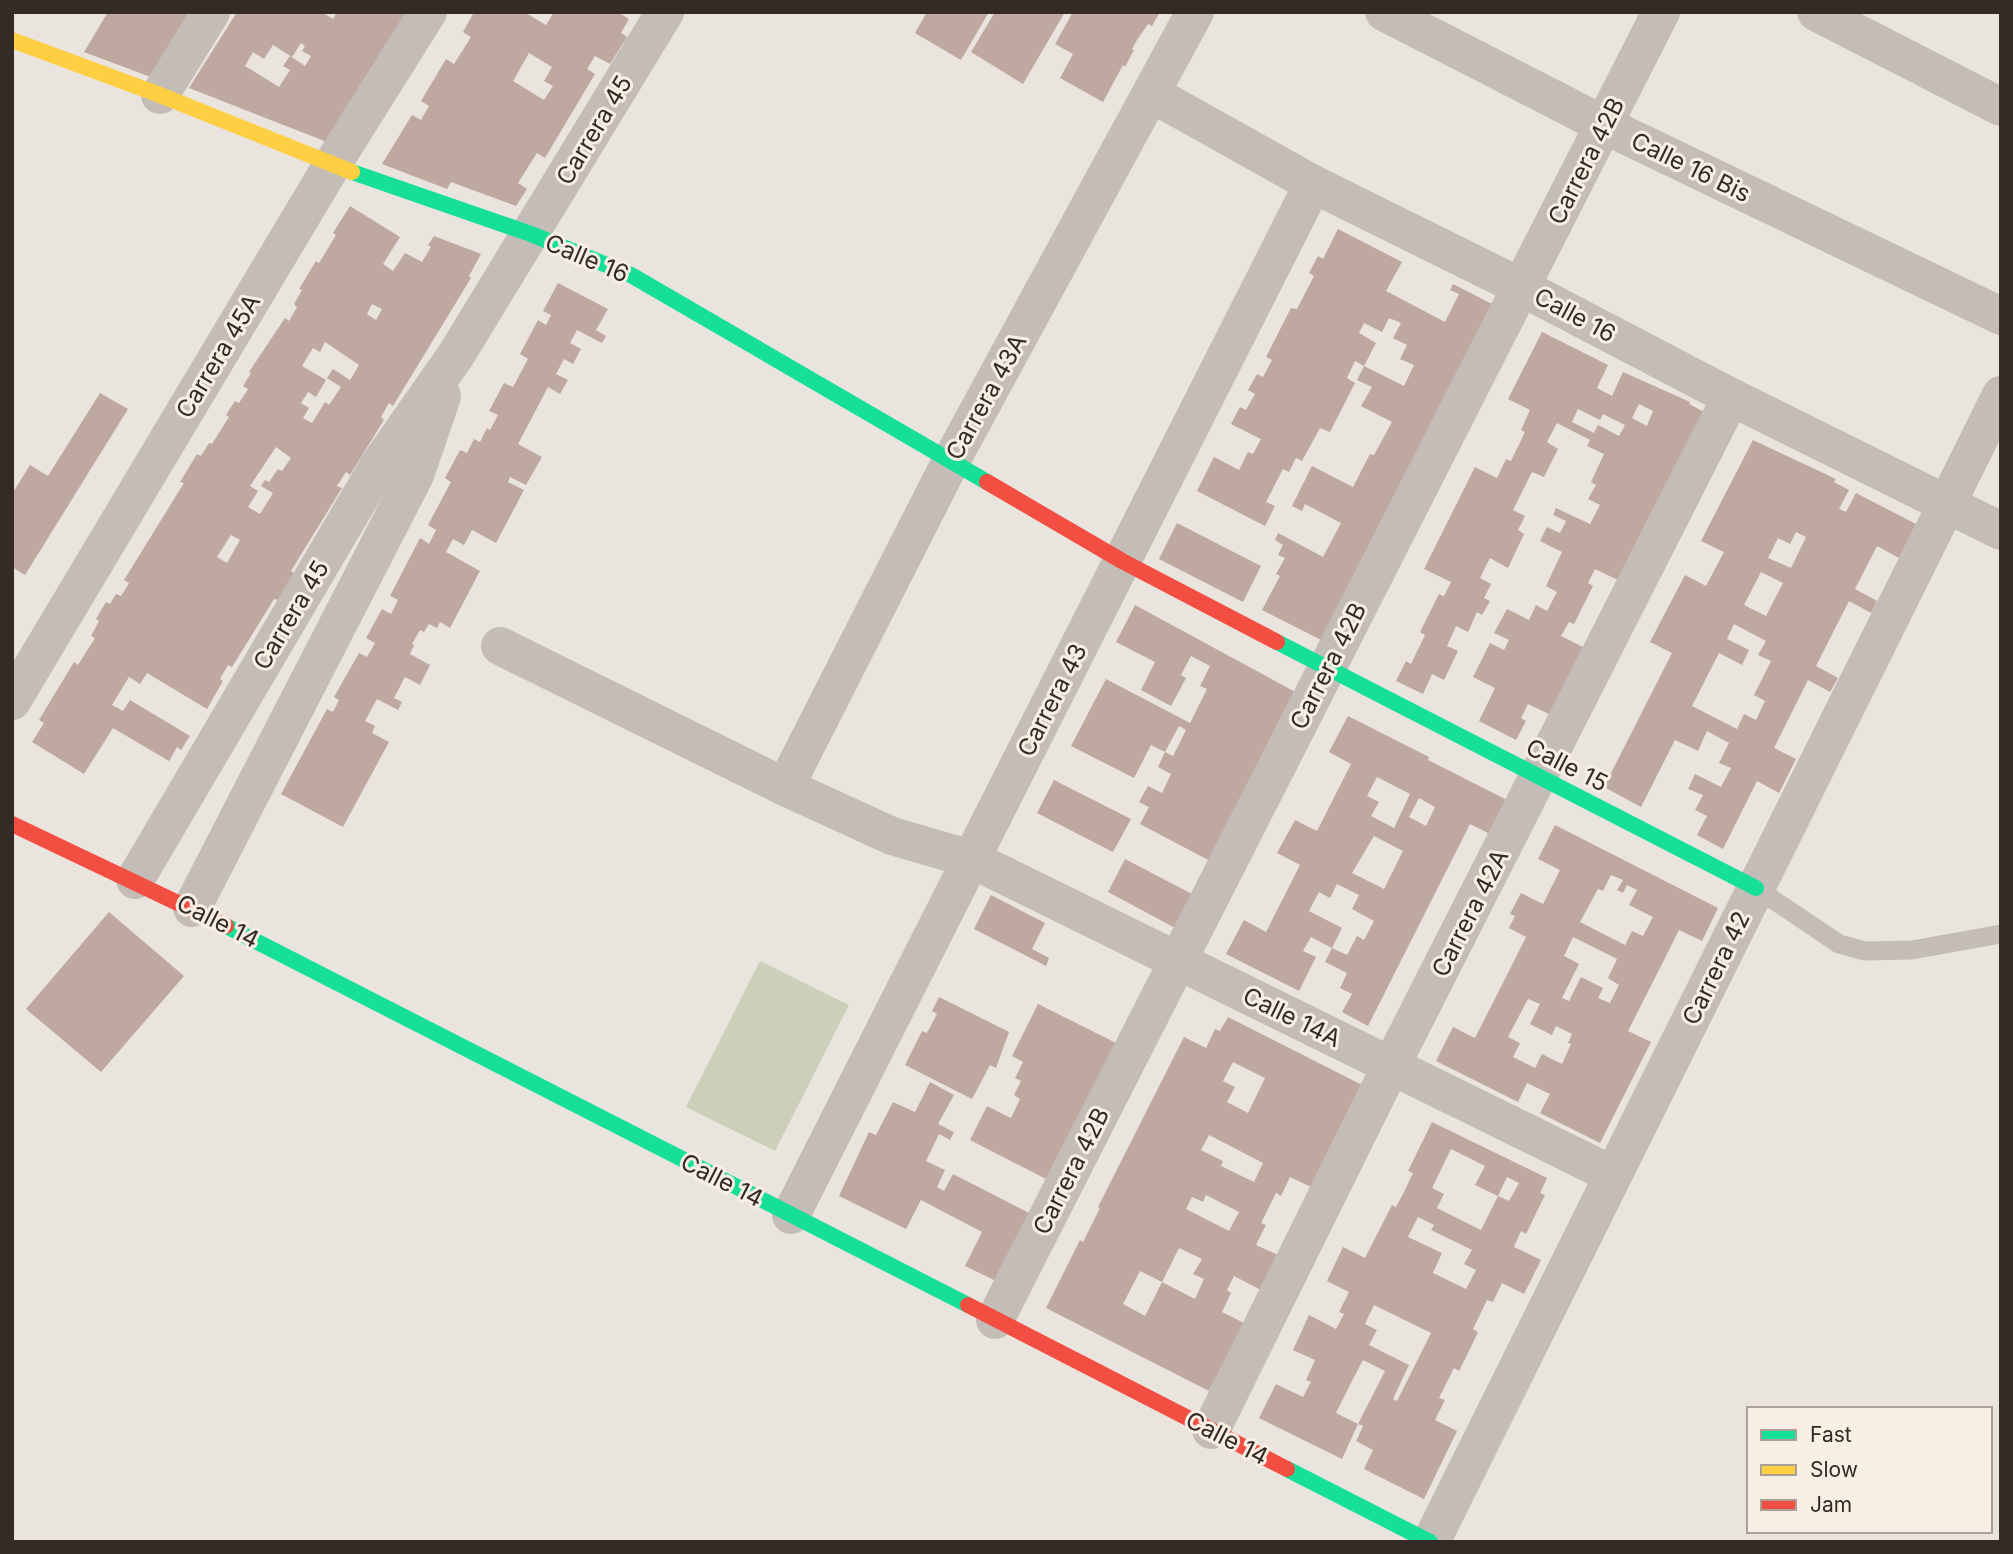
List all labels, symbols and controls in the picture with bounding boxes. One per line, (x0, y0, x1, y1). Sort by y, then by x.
street label: Carrera 45 (550, 70, 638, 190)
street label: Carrera 42B (1542, 93, 1630, 229)
street label: Calle 16 Bis (1627, 126, 1755, 208)
street label: Calle 16 (541, 227, 633, 289)
street label: Calle 16 (1529, 282, 1621, 348)
street label: Carrera 45A (170, 289, 266, 423)
street label: Carrera 43A (940, 329, 1032, 465)
street label: Carrera 45 (247, 555, 335, 675)
street label: Carrera 42B (1284, 598, 1372, 734)
street label: Carrera 43 (1011, 639, 1093, 761)
street label: Calle 15 (1521, 732, 1613, 798)
street label: Carrera 42A (1426, 844, 1514, 982)
street label: Calle 14 (172, 888, 264, 954)
street label: Carrera 42 (1676, 907, 1756, 1029)
street label: Calle 14A (1238, 981, 1346, 1053)
street label: Carrera 42B (1027, 1103, 1115, 1239)
street label: Calle 14 (676, 1147, 768, 1213)
street label: Calle 14 (1181, 1405, 1273, 1471)
legend (1747, 1407, 1992, 1533)
text: Fast (1810, 1422, 1852, 1447)
text: Slow (1810, 1457, 1858, 1482)
text: Jam (1810, 1492, 1852, 1517)

